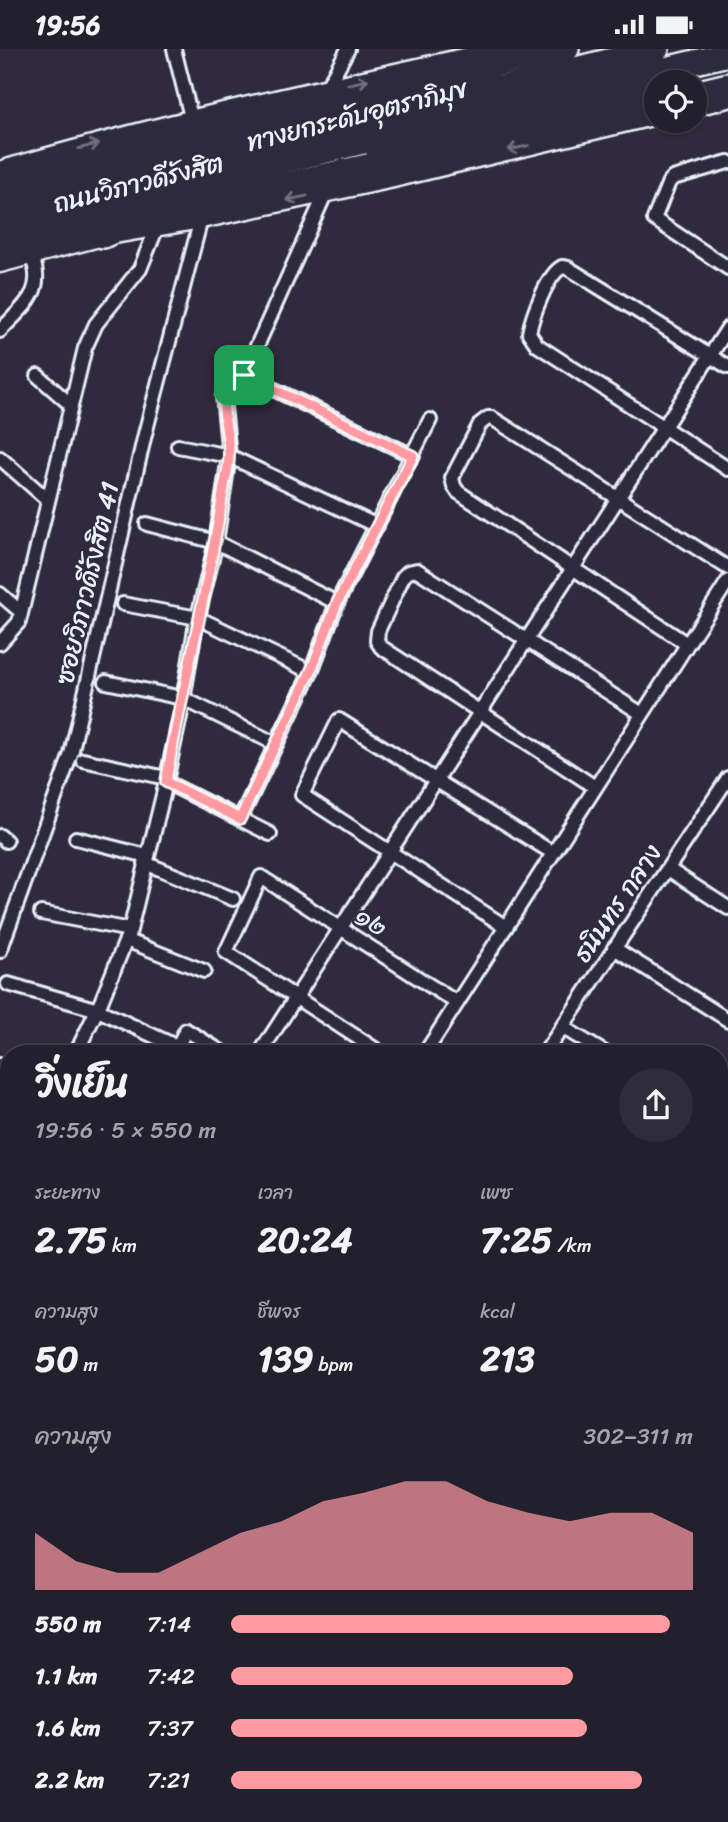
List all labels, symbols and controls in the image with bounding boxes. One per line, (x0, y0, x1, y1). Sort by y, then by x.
text: 19:56 (35, 2, 101, 48)
street label: ทางยกระดับอุตราภิมุข (241, 65, 474, 165)
map controls (644, 70, 707, 133)
button: locate (644, 70, 707, 133)
one-way arrow (346, 74, 369, 88)
one-way arrow (78, 139, 100, 152)
street label: ถนนวิภาวดีรังสิต (48, 140, 228, 226)
one-way arrow (508, 142, 530, 155)
one-way arrow (286, 193, 308, 206)
pin (214, 345, 274, 405)
icon: arrive (225, 356, 263, 394)
street label: ซอยวิภาวดีรังสิต 41 (41, 477, 133, 689)
street label: ธนินทร กลาง (560, 834, 674, 972)
street label: ๑๒ (346, 893, 398, 949)
text: วิ่งเย็น (35, 1050, 129, 1117)
button: share (619, 1068, 693, 1142)
text: 19:56 · 5 × 550 m (35, 1110, 216, 1151)
text: ระยะทาง (35, 1176, 100, 1209)
text: เวลา (258, 1176, 293, 1209)
text: เพซ (480, 1176, 512, 1209)
text: 2.75 (35, 1209, 107, 1271)
text: 20:24 (258, 1209, 353, 1271)
text: 7:25 (480, 1209, 552, 1271)
text: km (107, 1229, 137, 1262)
text: /km (552, 1229, 592, 1262)
text: ความสูง (35, 1295, 98, 1328)
text: ชีพจร (258, 1295, 301, 1328)
text: kcal (480, 1295, 515, 1328)
text: 50 (35, 1328, 79, 1390)
text: 139 (258, 1328, 313, 1390)
text: 213 (480, 1328, 535, 1390)
text: m (79, 1348, 98, 1381)
text: bpm (313, 1348, 353, 1381)
text: ความสูง (35, 1416, 111, 1457)
text: 302–311 m (584, 1416, 693, 1457)
text: 550 m (35, 1604, 101, 1645)
text: 7:14 (147, 1604, 191, 1645)
text: 1.1 km (35, 1656, 98, 1697)
text: 7:42 (147, 1656, 195, 1697)
text: 1.6 km (35, 1708, 101, 1749)
text: 7:37 (147, 1708, 193, 1749)
text: 2.2 km (35, 1760, 104, 1801)
text: 7:21 (147, 1760, 190, 1801)

